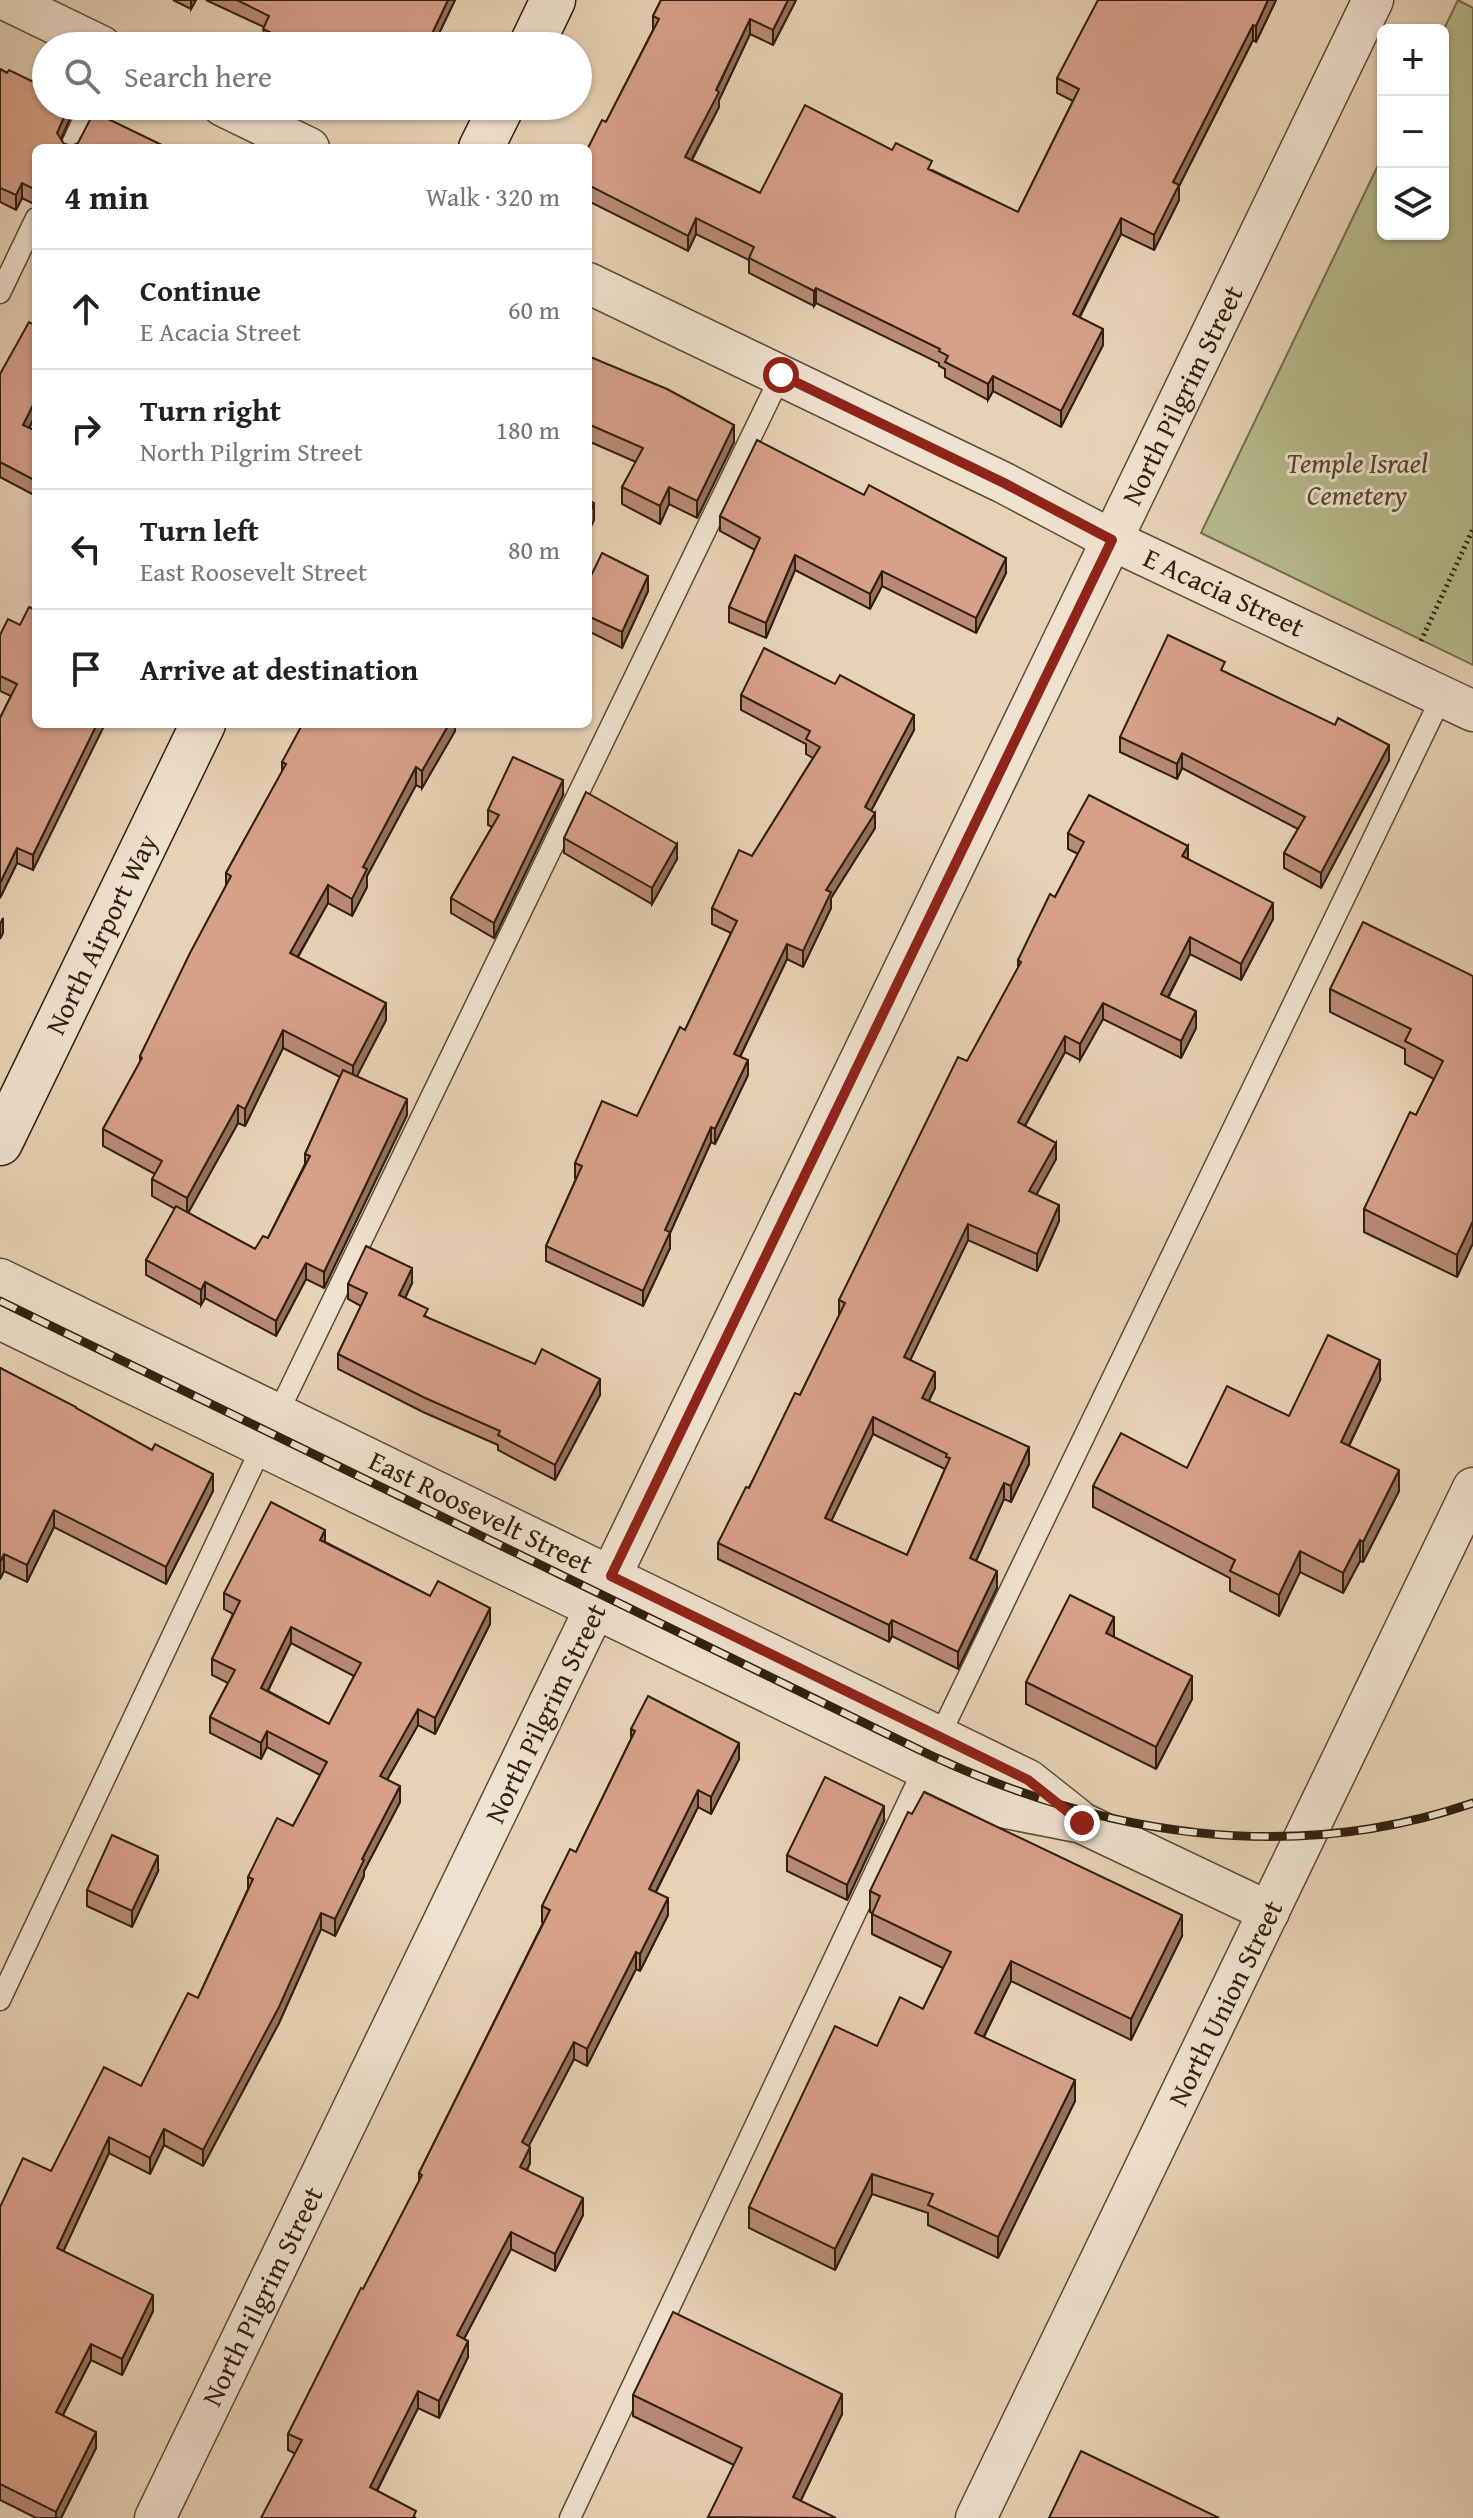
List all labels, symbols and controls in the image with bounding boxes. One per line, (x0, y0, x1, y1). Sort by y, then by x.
map controls (1377, 24, 1449, 240)
button: + (1377, 24, 1449, 96)
search box (32, 32, 592, 120)
icon: search (60, 54, 104, 98)
text: Search here (124, 54, 272, 98)
button: − (1377, 96, 1449, 168)
button: layers (1377, 168, 1449, 240)
text: 4 min (64, 172, 149, 221)
text: Walk · 320 m (426, 177, 560, 216)
text: Continue (140, 268, 261, 312)
street label: North Pilgrim Street (1111, 278, 1253, 512)
icon: ahead (64, 287, 108, 331)
text: 60 m (508, 290, 560, 329)
text: E Acacia Street (140, 312, 301, 351)
route start (763, 357, 799, 393)
text: Turn right (140, 388, 281, 432)
icon: right (64, 407, 108, 451)
text: 180 m (495, 410, 560, 449)
text: North Pilgrim Street (140, 432, 363, 471)
park label: Temple Israel Cemetery (1286, 442, 1428, 515)
text: Turn left (140, 508, 259, 552)
icon: left (64, 527, 108, 571)
text: 80 m (508, 530, 560, 569)
street label: E Acacia Street (1137, 536, 1312, 647)
text: East Roosevelt Street (140, 552, 367, 591)
icon: arrive (64, 647, 108, 691)
text: Arrive at destination (140, 647, 418, 691)
street label: North Airport Way (34, 826, 167, 1041)
street label: East Roosevelt Street (362, 1439, 600, 1584)
street label: North Pilgrim Street (474, 1596, 616, 1830)
route end (1064, 1805, 1100, 1841)
street label: North Union Street (1157, 1893, 1292, 2113)
street label: North Pilgrim Street (191, 2179, 333, 2413)

